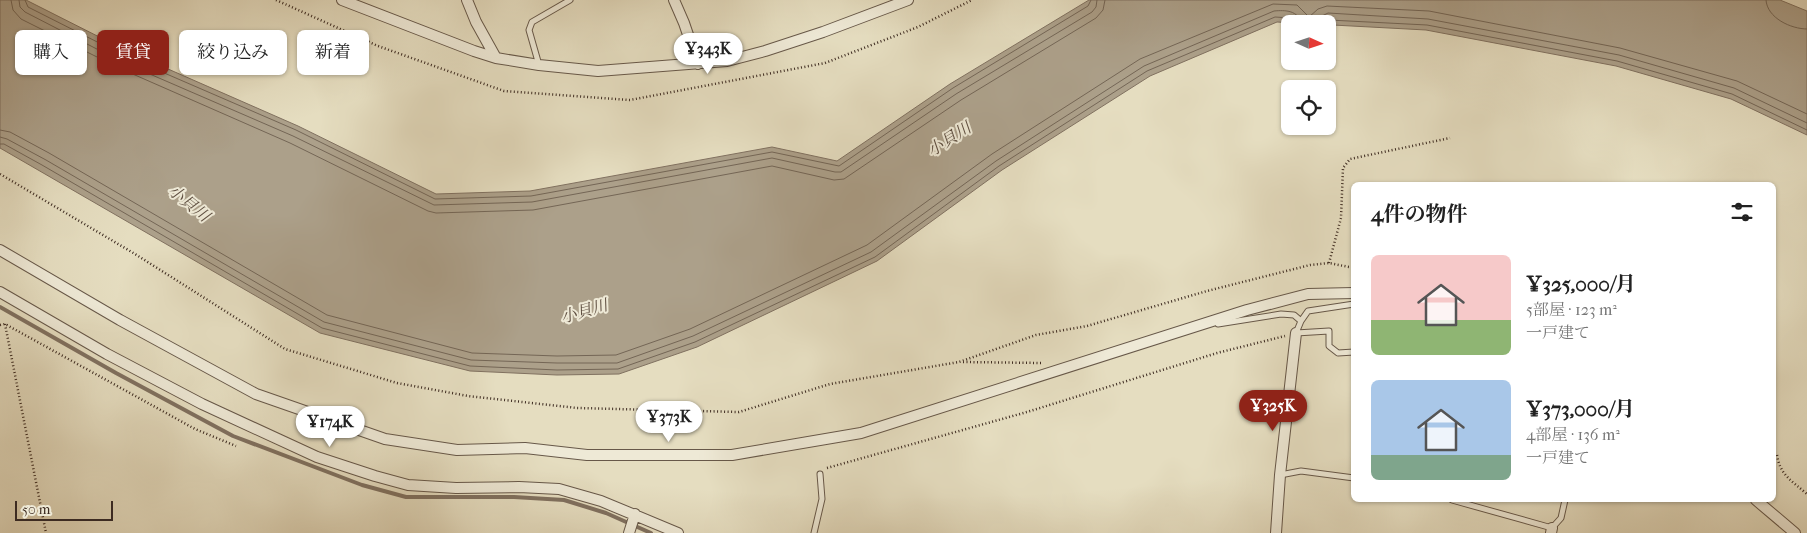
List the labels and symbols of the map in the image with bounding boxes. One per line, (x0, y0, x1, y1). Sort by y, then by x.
north arrow (1281, 15, 1336, 70)
pin: ¥343K (673, 32, 743, 75)
water label: 小貝川 (924, 117, 976, 160)
water label: 小貝川 (164, 181, 215, 227)
water label: 小貝川 (558, 295, 612, 327)
pin: ¥325K (1238, 390, 1308, 432)
pin: ¥373K (634, 400, 704, 443)
pin: ¥174K (295, 406, 365, 448)
scale bar (15, 498, 112, 521)

